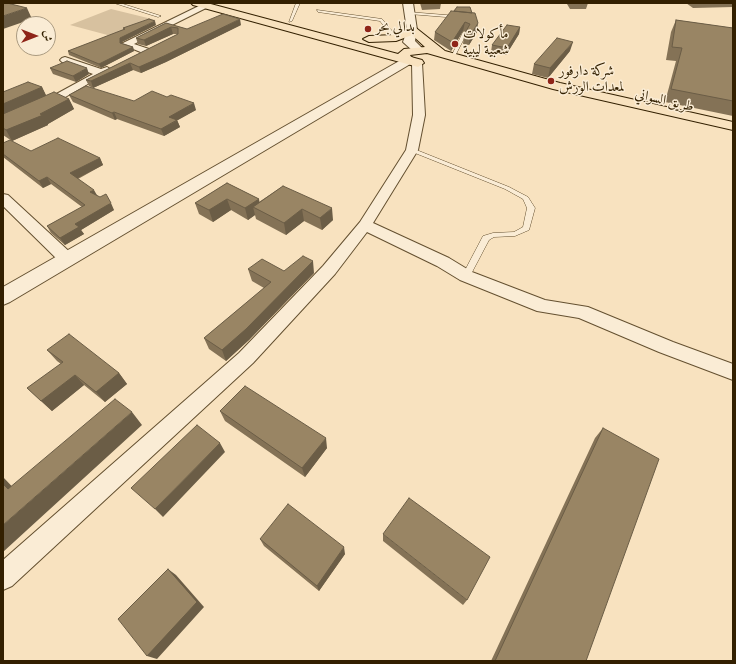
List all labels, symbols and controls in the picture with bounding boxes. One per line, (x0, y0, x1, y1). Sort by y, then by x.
north arrow (16, 16, 56, 56)
place label: بدالي بحر (376, 21, 415, 37)
marker: بدالي بحر (363, 24, 373, 34)
place label: مأكولات شعبية ليبية (463, 28, 509, 60)
text: ش (39, 31, 55, 41)
marker: مأكولات شعبية ليبية (450, 39, 460, 49)
place label: شركة دارفور لمعدات الورش (559, 65, 624, 98)
marker: شركة دارفور لمعدات الورش (546, 76, 556, 86)
street label: طريق السواني (633, 87, 695, 117)

